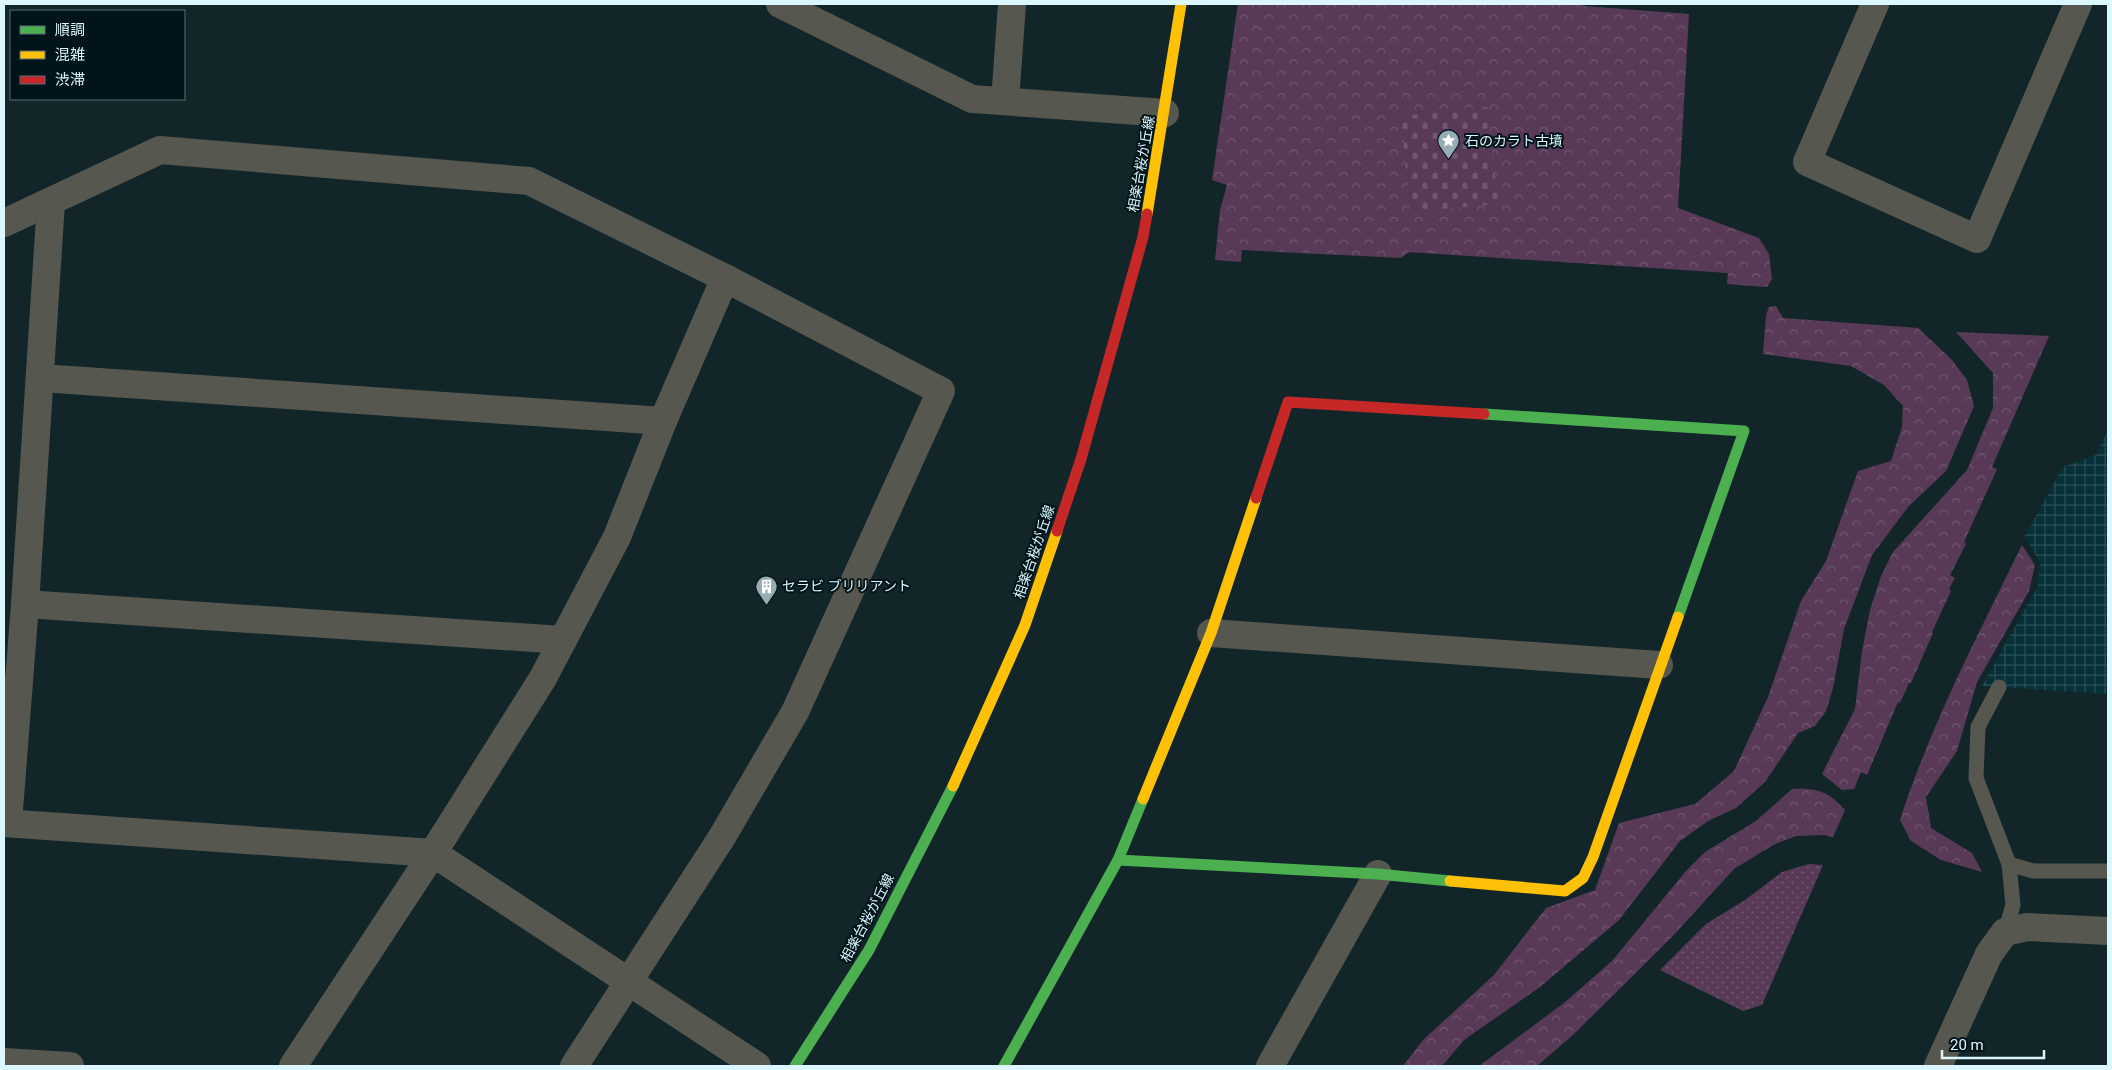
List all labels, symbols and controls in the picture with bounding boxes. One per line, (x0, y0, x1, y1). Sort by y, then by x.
legend (10, 10, 185, 100)
text: 順調 (55, 21, 85, 39)
text: 混雑 (55, 46, 85, 64)
text: 渋滞 (55, 71, 85, 89)
street label: 相楽台桜が丘線 (1125, 114, 1157, 214)
place icon: 石のカラト古墳 (1437, 129, 1461, 160)
place label: 石のカラト古墳 (1465, 133, 1563, 149)
street label: 相楽台桜が丘線 (1010, 503, 1058, 601)
building icon: セラビ ブリリアント (754, 574, 778, 605)
place label: セラビ ブリリアント (782, 578, 911, 594)
street label: 相楽台桜が丘線 (837, 871, 897, 965)
scale bar (1942, 1028, 2044, 1060)
text: 20 m (1950, 1036, 1984, 1054)

